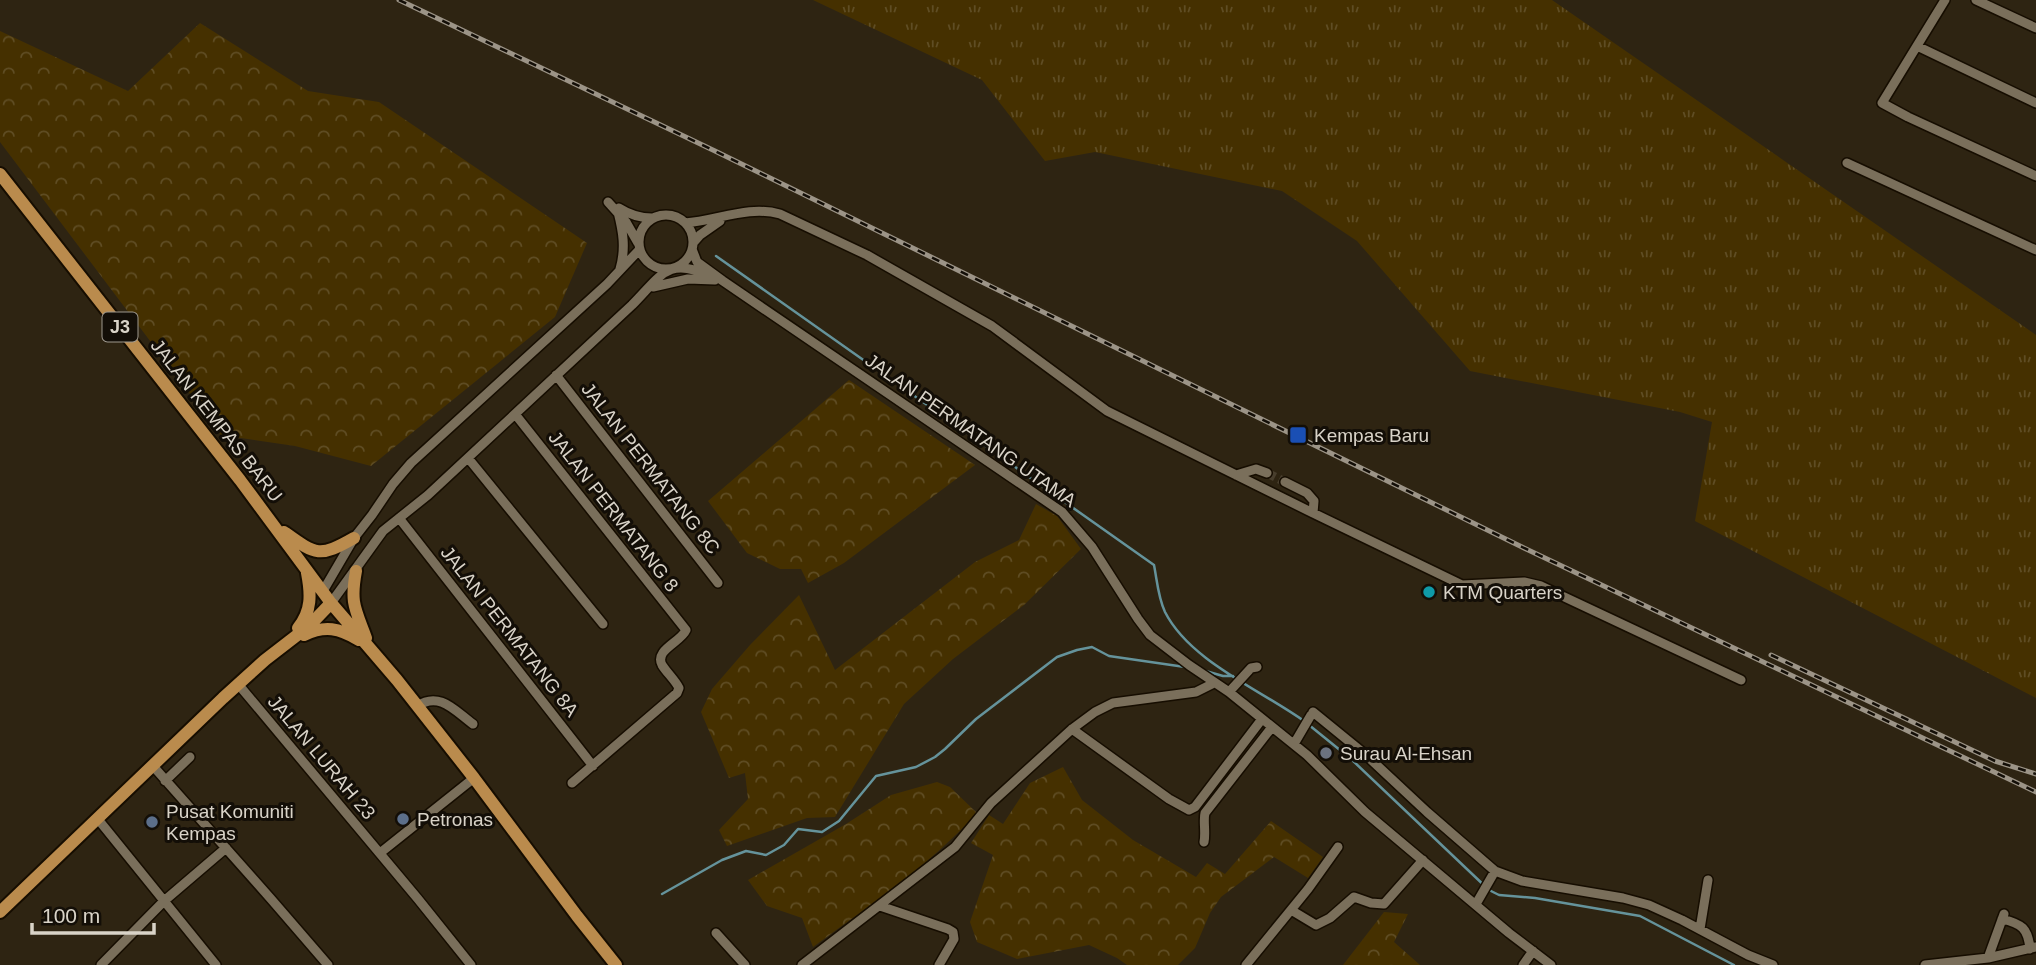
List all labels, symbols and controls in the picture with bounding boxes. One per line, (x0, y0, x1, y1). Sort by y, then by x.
road number: J3 (102, 312, 138, 342)
street label: JALAN KEMPAS BARU (147, 335, 287, 506)
street label: JALAN PERMATANG UTAMA (861, 349, 1080, 512)
street label: JALAN PERMATANG 8C (577, 378, 725, 558)
marker: Kempas Baru (1288, 425, 1308, 445)
place label: Kempas Baru (1314, 425, 1429, 446)
street label: JALAN PERMATANG 8 (544, 426, 684, 596)
street label: JALAN PERMATANG 8A (437, 542, 583, 721)
place label: KTM Quarters (1443, 582, 1562, 603)
marker: KTM Quarters (1421, 584, 1437, 600)
street label: JALAN LURAH 23 (264, 691, 380, 824)
place label: Surau Al-Ehsan (1340, 743, 1472, 764)
marker: Surau Al-Ehsan (1318, 745, 1334, 761)
place label: Pusat Komuniti Kempas (166, 801, 294, 844)
place label: Petronas (417, 809, 493, 830)
marker: Petronas (395, 811, 411, 827)
marker: Pusat Komuniti Kempas (144, 814, 160, 830)
scale bar (32, 892, 154, 936)
text: 100 m (42, 904, 100, 927)

